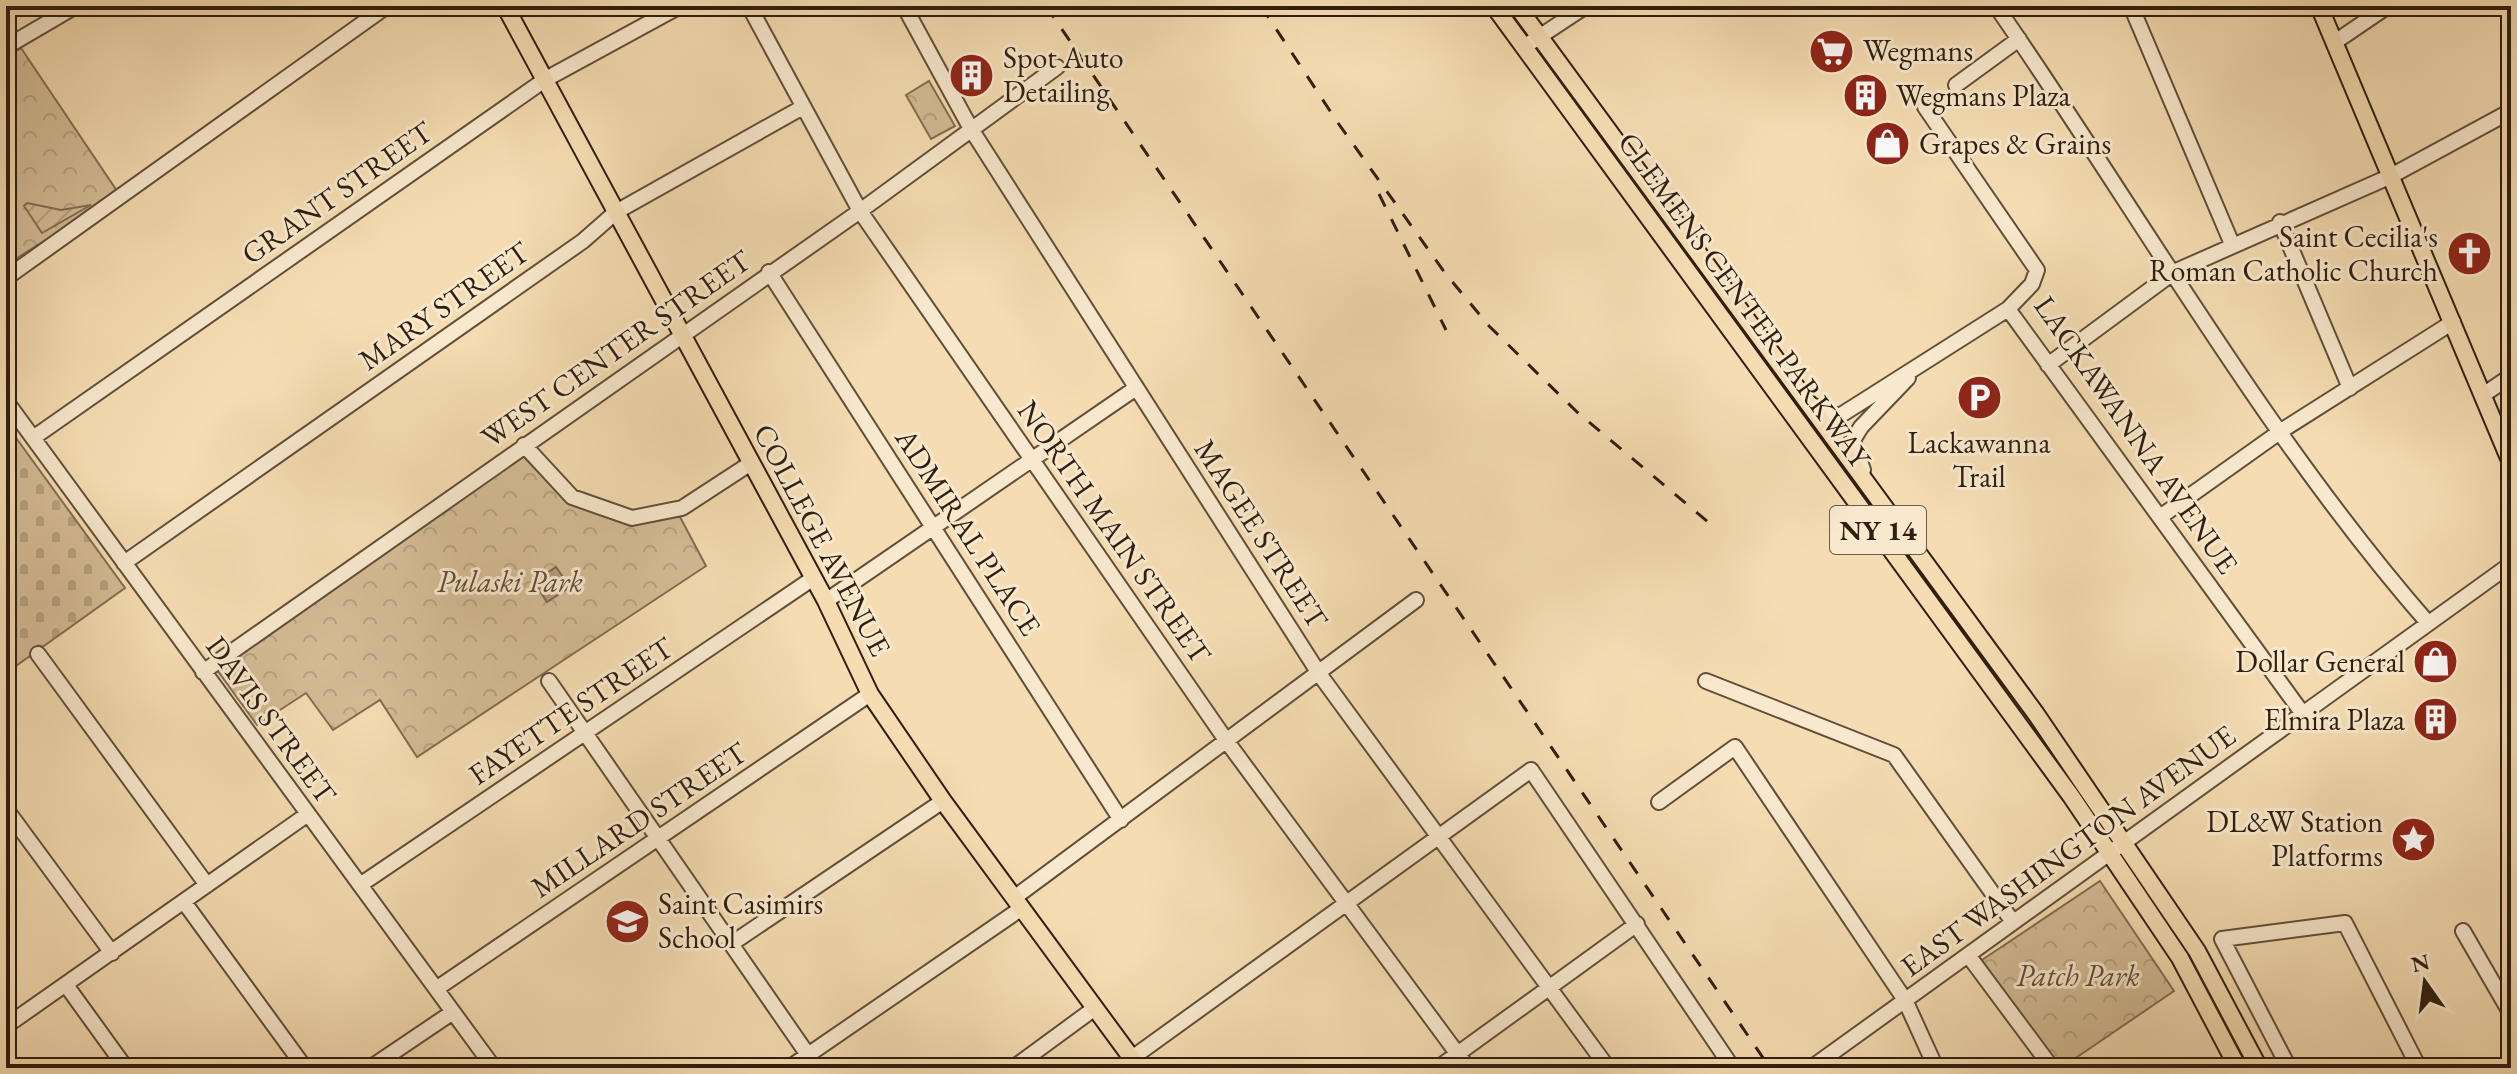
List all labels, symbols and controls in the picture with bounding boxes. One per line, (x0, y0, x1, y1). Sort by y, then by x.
supermarket icon: Wegmans (1808, 27, 1856, 75)
place label: Wegmans (1863, 31, 1973, 70)
place label: Spot Auto Detailing (1003, 38, 1124, 111)
building icon: Spot Auto Detailing (948, 51, 996, 99)
building icon: Wegmans Plaza (1841, 72, 1889, 120)
place label: Wegmans Plaza (1896, 76, 2071, 115)
street label: GRANT STREET (234, 112, 441, 273)
shop icon: Grapes & Grains (1864, 120, 1912, 168)
street label: CLEMENS CENTER PARKWAY (1609, 124, 1880, 477)
place label: Grapes & Grains (1919, 124, 2111, 163)
place label: Saint Cecilia's Roman Catholic Church (2149, 217, 2438, 290)
church icon: Saint Cecilia's Roman Catholic Church (2445, 230, 2493, 278)
street label: MARY STREET (351, 232, 537, 379)
street label: WEST CENTER STREET (473, 240, 759, 456)
street label: LACKAWANNA AVENUE (2026, 288, 2247, 581)
parking icon: Lackawanna Trail (1955, 373, 2003, 421)
street label: NORTH MAIN STREET (1009, 393, 1221, 672)
street label: COLLEGE AVENUE (745, 417, 900, 663)
street label: ADMIRAL PLACE (886, 420, 1050, 643)
place label: Lackawanna Trail (1908, 423, 2050, 496)
street label: MAGEE STREET (1186, 432, 1338, 637)
road number: NY 14 (1830, 506, 1926, 554)
park label: Pulaski Park (437, 562, 583, 601)
street label: FAYETTE STREET (461, 627, 681, 793)
street label: DAVIS STREET (197, 628, 346, 812)
shop icon: Dollar General (2412, 638, 2460, 686)
place label: Dollar General (2235, 642, 2405, 681)
building icon: Elmira Plaza (2412, 696, 2460, 744)
place label: Elmira Plaza (2264, 700, 2405, 739)
street label: EAST WASHINGTON AVENUE (1893, 716, 2243, 985)
street label: MILLARD STREET (523, 732, 755, 906)
place label: DL&W Station Platforms (2206, 802, 2383, 875)
place icon: DL&W Station Platforms (2390, 815, 2438, 863)
place label: Saint Casimirs School (658, 884, 823, 957)
school or university icon: Saint Casimirs School (603, 897, 651, 945)
north arrow (2385, 942, 2465, 1022)
text: N (2408, 947, 2433, 979)
park label: Patch Park (2016, 956, 2140, 995)

